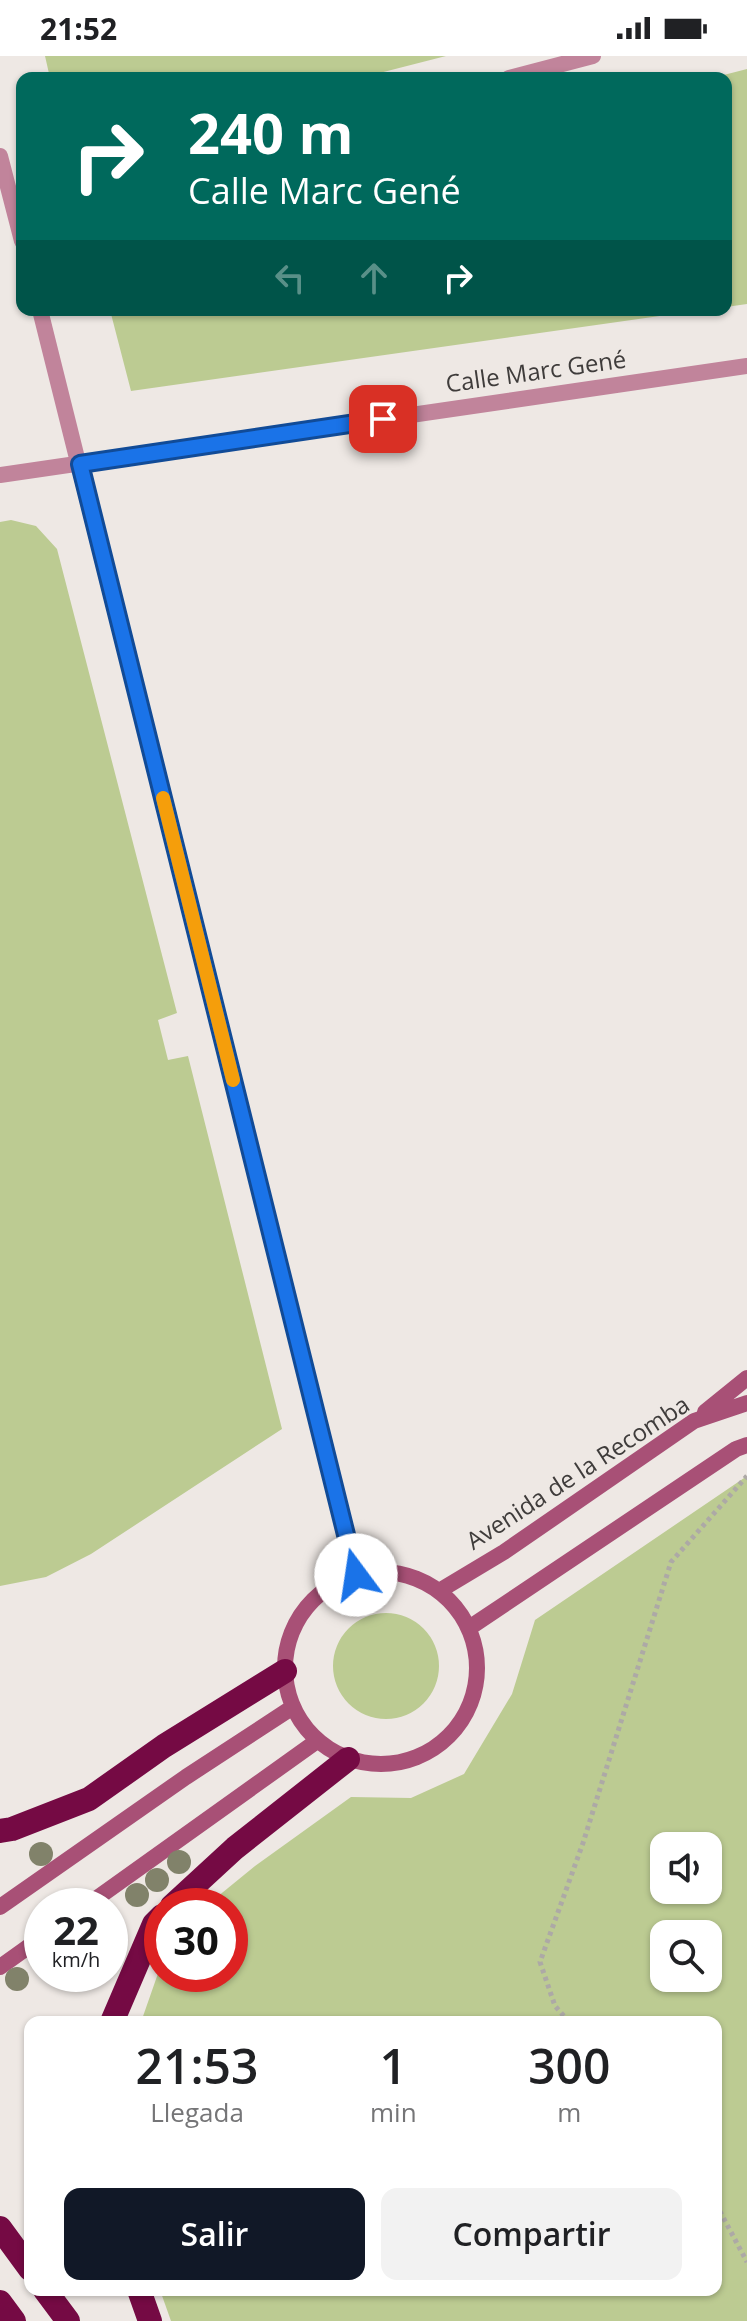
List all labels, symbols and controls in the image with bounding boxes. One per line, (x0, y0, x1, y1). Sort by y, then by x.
text: 21:52 (40, 8, 117, 49)
text: 240 m (188, 94, 354, 170)
icon: right (56, 104, 160, 208)
text: Calle Marc Gené (188, 166, 461, 215)
icon: left (268, 256, 312, 300)
icon: ahead (352, 256, 396, 300)
icon: right (436, 256, 480, 300)
street label: Calle Marc Gené (443, 342, 628, 400)
pin (349, 385, 417, 453)
icon: arrive (361, 397, 405, 441)
street label: Avenida de la Recomba (459, 1387, 695, 1556)
position arrow (314, 1533, 398, 1617)
map controls (650, 1832, 722, 1992)
button: sound (650, 1832, 722, 1904)
speed limit sign: 30 (144, 1888, 248, 1992)
text: 22 (53, 1902, 99, 1957)
button: search (650, 1920, 722, 1992)
text: km/h (52, 1946, 100, 1973)
text: 21:53 (136, 2033, 258, 2098)
text: 1 (380, 2033, 407, 2098)
text: 300 (528, 2033, 610, 2098)
text: Llegada (150, 2094, 244, 2130)
text: min (370, 2094, 417, 2130)
text: m (557, 2094, 581, 2130)
button: Salir (64, 2188, 365, 2280)
button: Compartir (381, 2188, 682, 2280)

